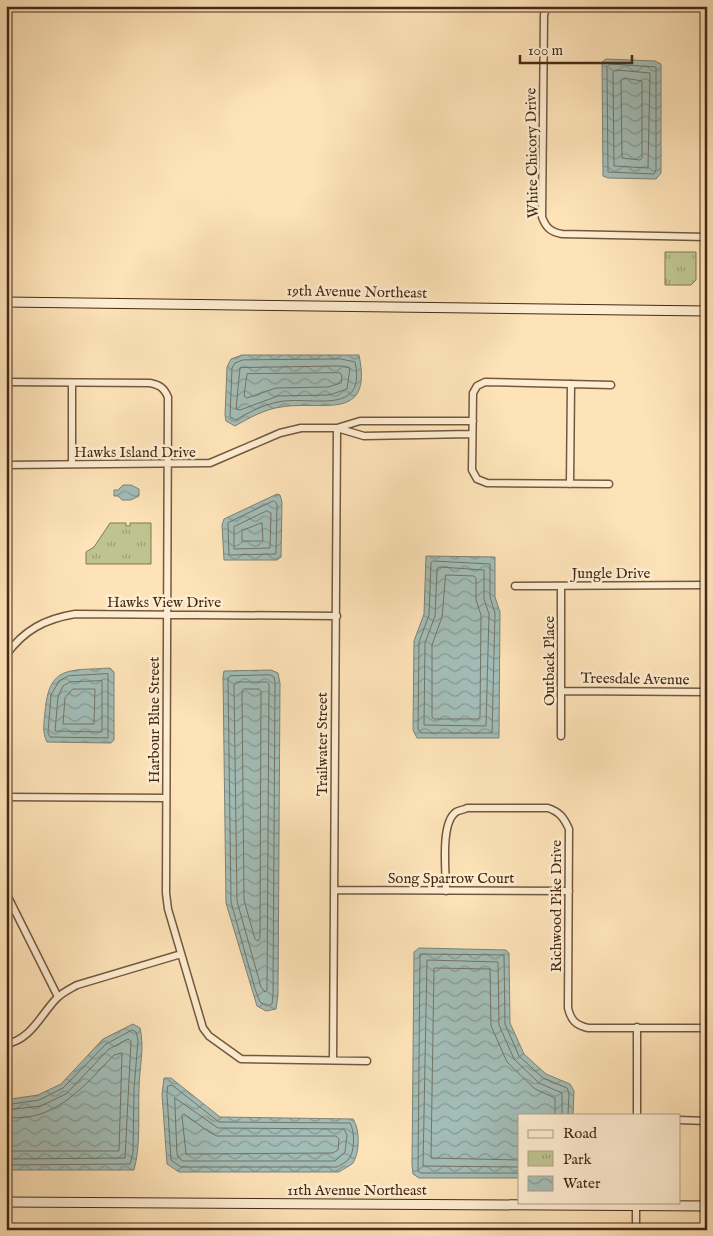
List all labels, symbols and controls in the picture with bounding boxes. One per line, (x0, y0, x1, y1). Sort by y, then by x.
scale bar (520, 32, 633, 64)
text: 100 m (528, 41, 564, 60)
street label: White Chicory Drive (521, 88, 543, 218)
street label: 19th Avenue Northeast (287, 281, 427, 303)
street label: Hawks Island Drive (74, 443, 196, 462)
street label: Jungle Drive (570, 564, 650, 583)
street label: Hawks View Drive (107, 593, 221, 612)
street label: Outback Place (540, 616, 559, 706)
street label: Harbour Blue Street (145, 657, 164, 783)
street label: Treesdale Avenue (580, 669, 690, 689)
street label: Trailwater Street (313, 692, 332, 796)
street label: Richwood Pike Drive (547, 840, 566, 972)
street label: Song Sparrow Court (388, 869, 514, 888)
legend (518, 1114, 680, 1204)
text: Road (563, 1124, 598, 1143)
text: Park (563, 1150, 593, 1169)
text: Water (563, 1174, 601, 1193)
street label: 11th Avenue Northeast (287, 1181, 427, 1200)

